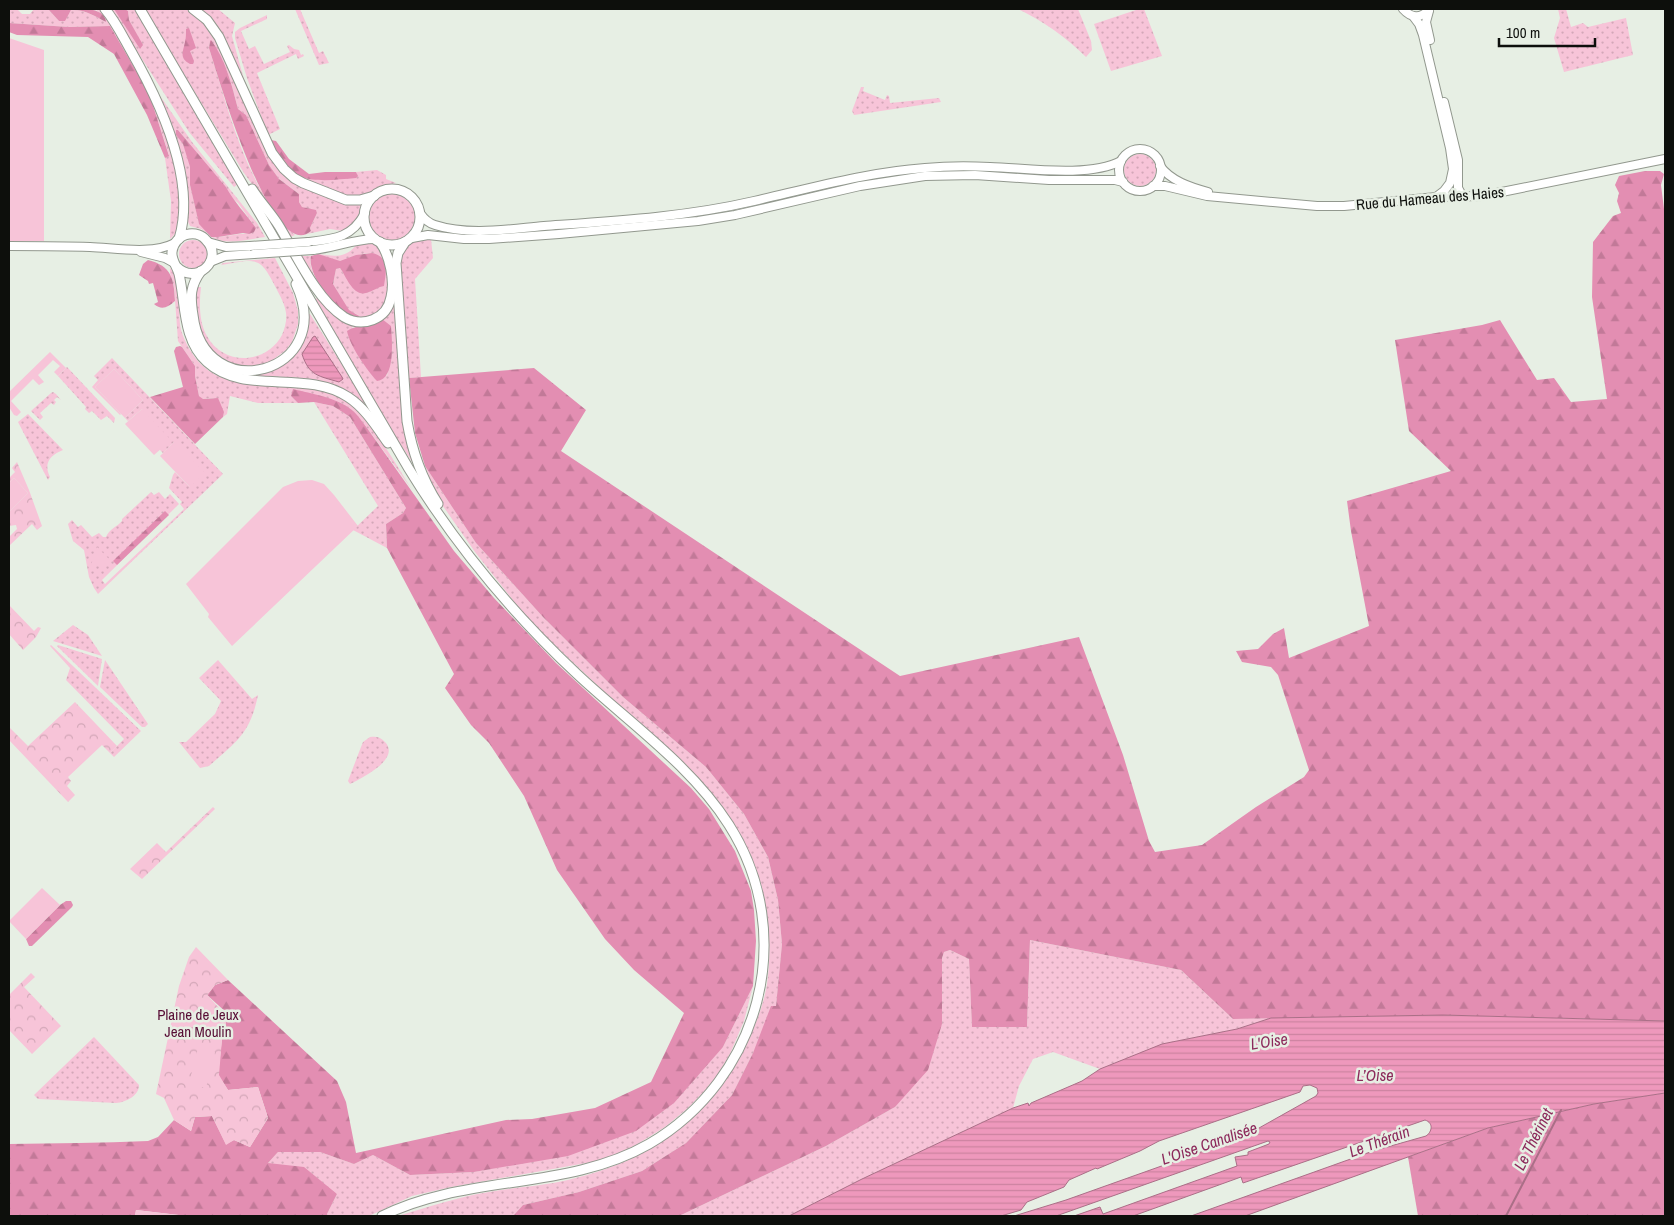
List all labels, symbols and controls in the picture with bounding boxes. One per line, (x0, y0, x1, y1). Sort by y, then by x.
scale bar (1499, 15, 1595, 47)
text: 100 m (1506, 22, 1540, 43)
street label: Rue du Hameau des Haies (1355, 181, 1505, 215)
park label: Plaine de Jeux Jean Moulin (157, 1004, 240, 1042)
water label: L'Oise (1249, 1027, 1289, 1055)
water label: L’Oise (1356, 1064, 1394, 1086)
water label: Le Thérinet (1508, 1104, 1558, 1174)
water label: L'Oise Canalisée (1158, 1116, 1260, 1170)
water label: Le Thérain (1346, 1120, 1412, 1162)

